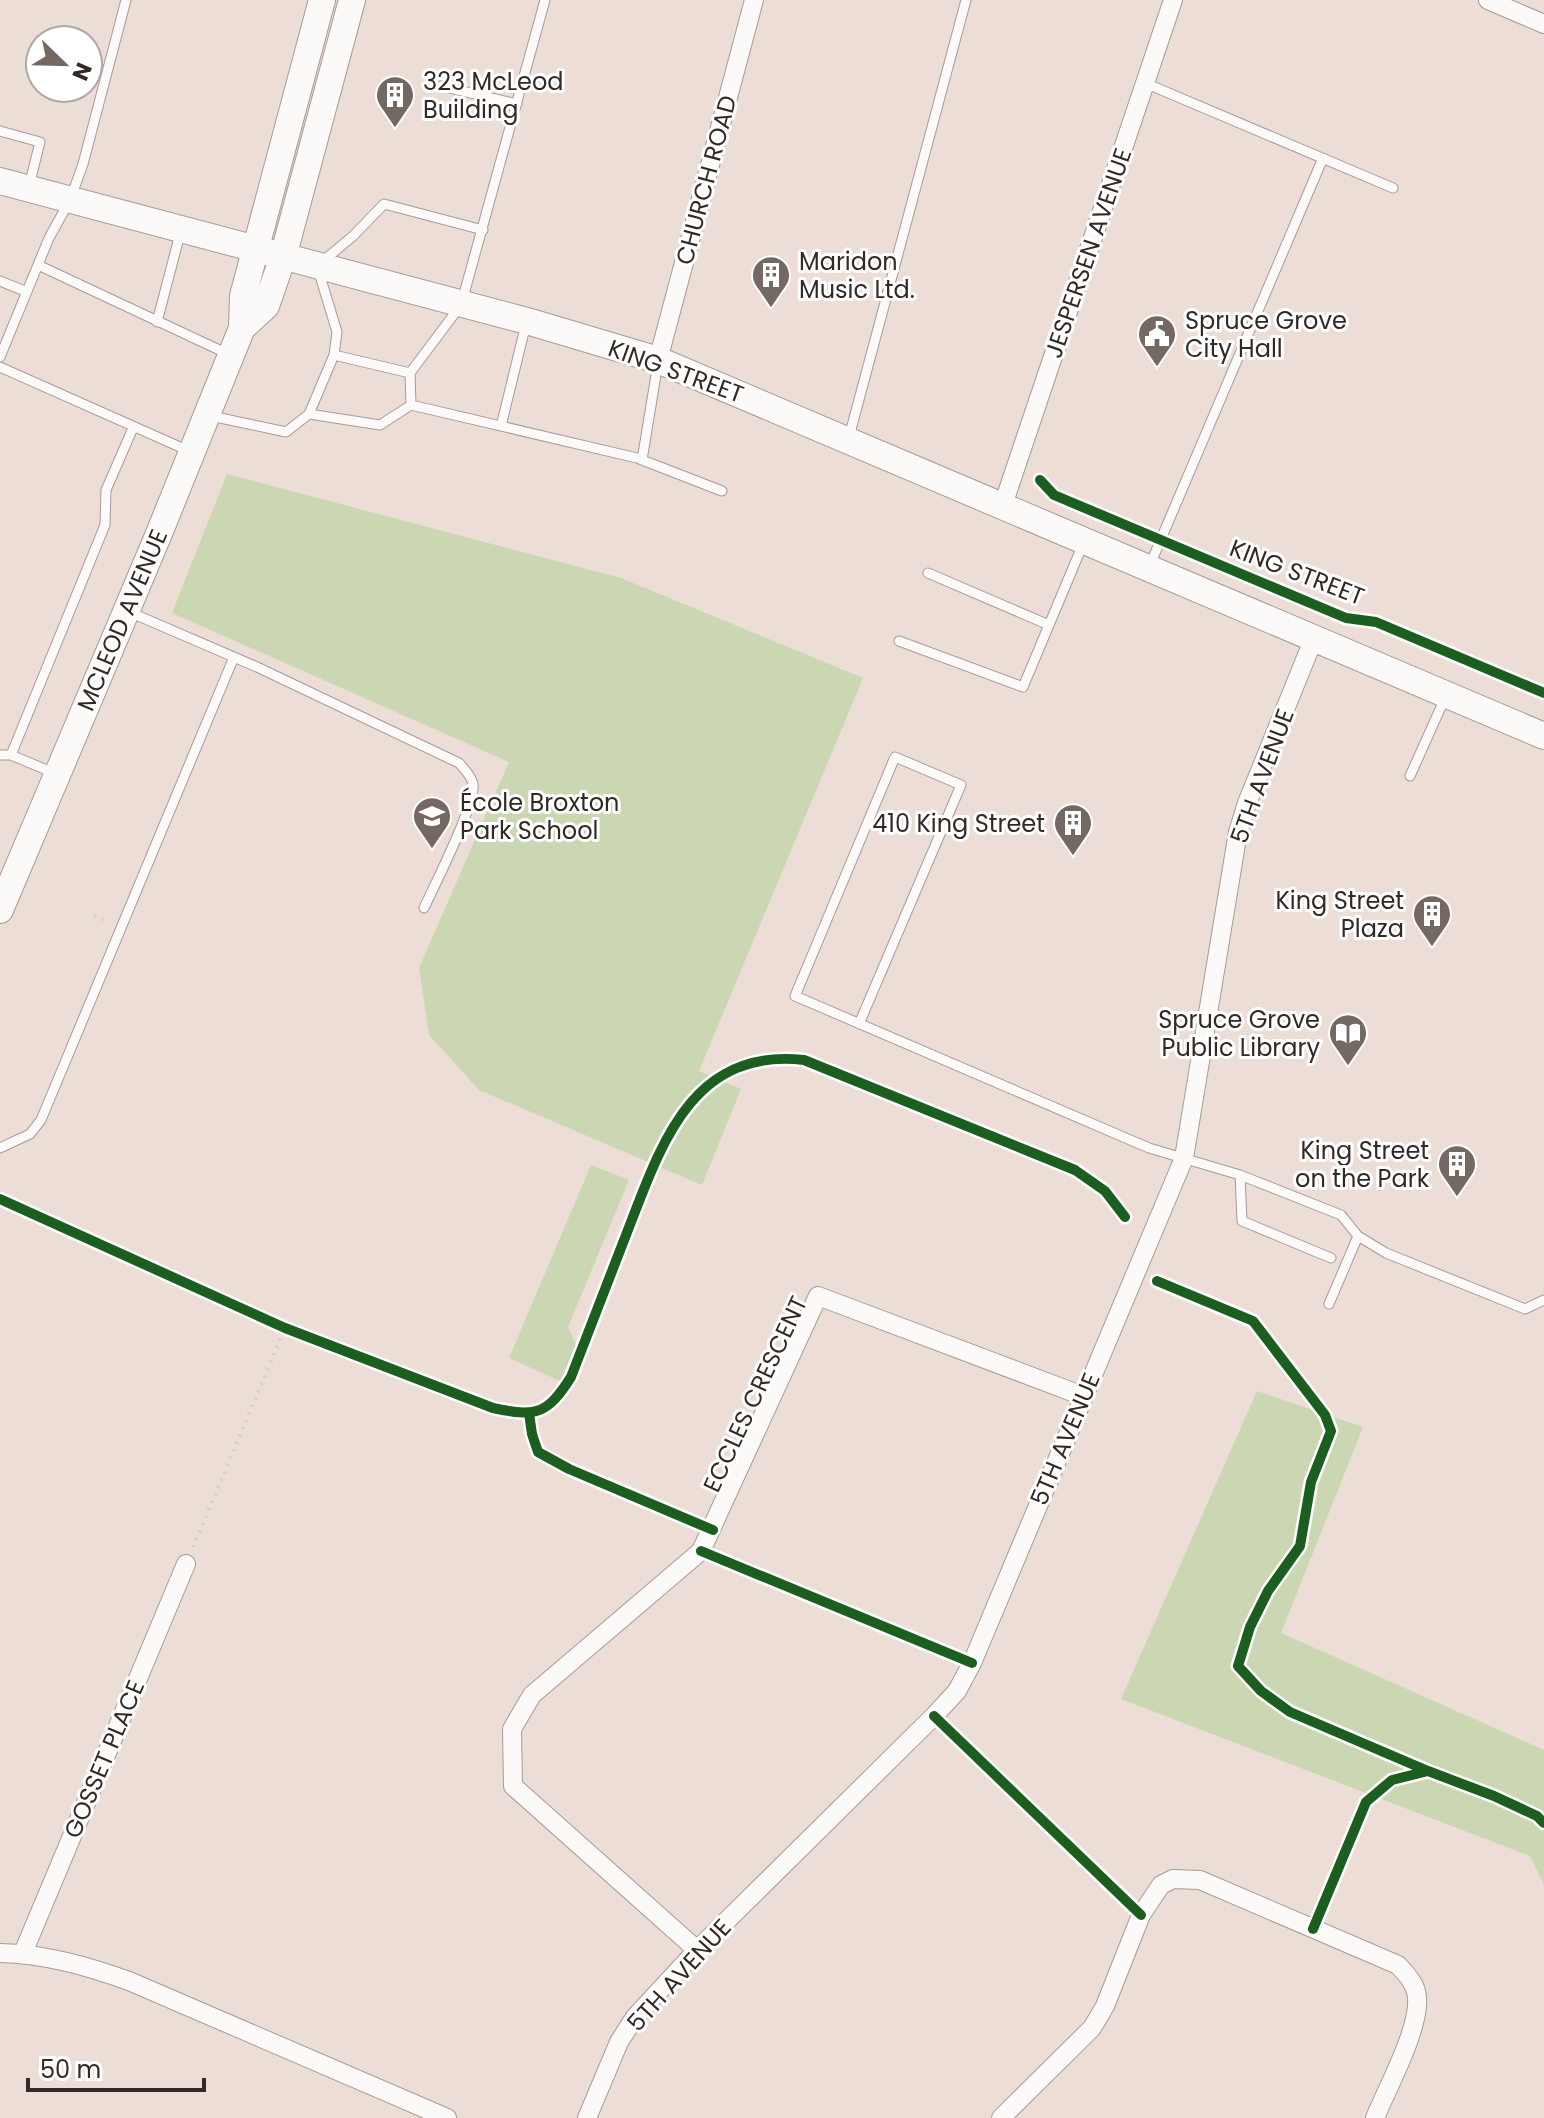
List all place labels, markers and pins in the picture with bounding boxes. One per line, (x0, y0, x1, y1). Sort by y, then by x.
place label: 323 McLeod Building (423, 65, 564, 126)
building icon: 323 McLeod Building (374, 74, 416, 129)
place label: Maridon Music Ltd. (799, 245, 915, 306)
building icon: Maridon Music Ltd. (750, 254, 792, 309)
place label: Spruce Grove City Hall (1185, 304, 1347, 365)
public building icon: Spruce Grove City Hall (1136, 313, 1178, 368)
place label: École Broxton Park School (460, 786, 619, 847)
school or university icon: École Broxton Park School (411, 795, 453, 850)
building icon: 410 King Street (1052, 802, 1094, 857)
place label: 410 King Street (872, 807, 1045, 840)
place label: King Street Plaza (1275, 884, 1404, 945)
building icon: King Street Plaza (1411, 893, 1453, 948)
place label: Spruce Grove Public Library (1158, 1003, 1320, 1064)
library icon: Spruce Grove Public Library (1327, 1012, 1369, 1067)
place label: King Street on the Park (1295, 1134, 1430, 1195)
building icon: King Street on the Park (1436, 1143, 1478, 1198)

